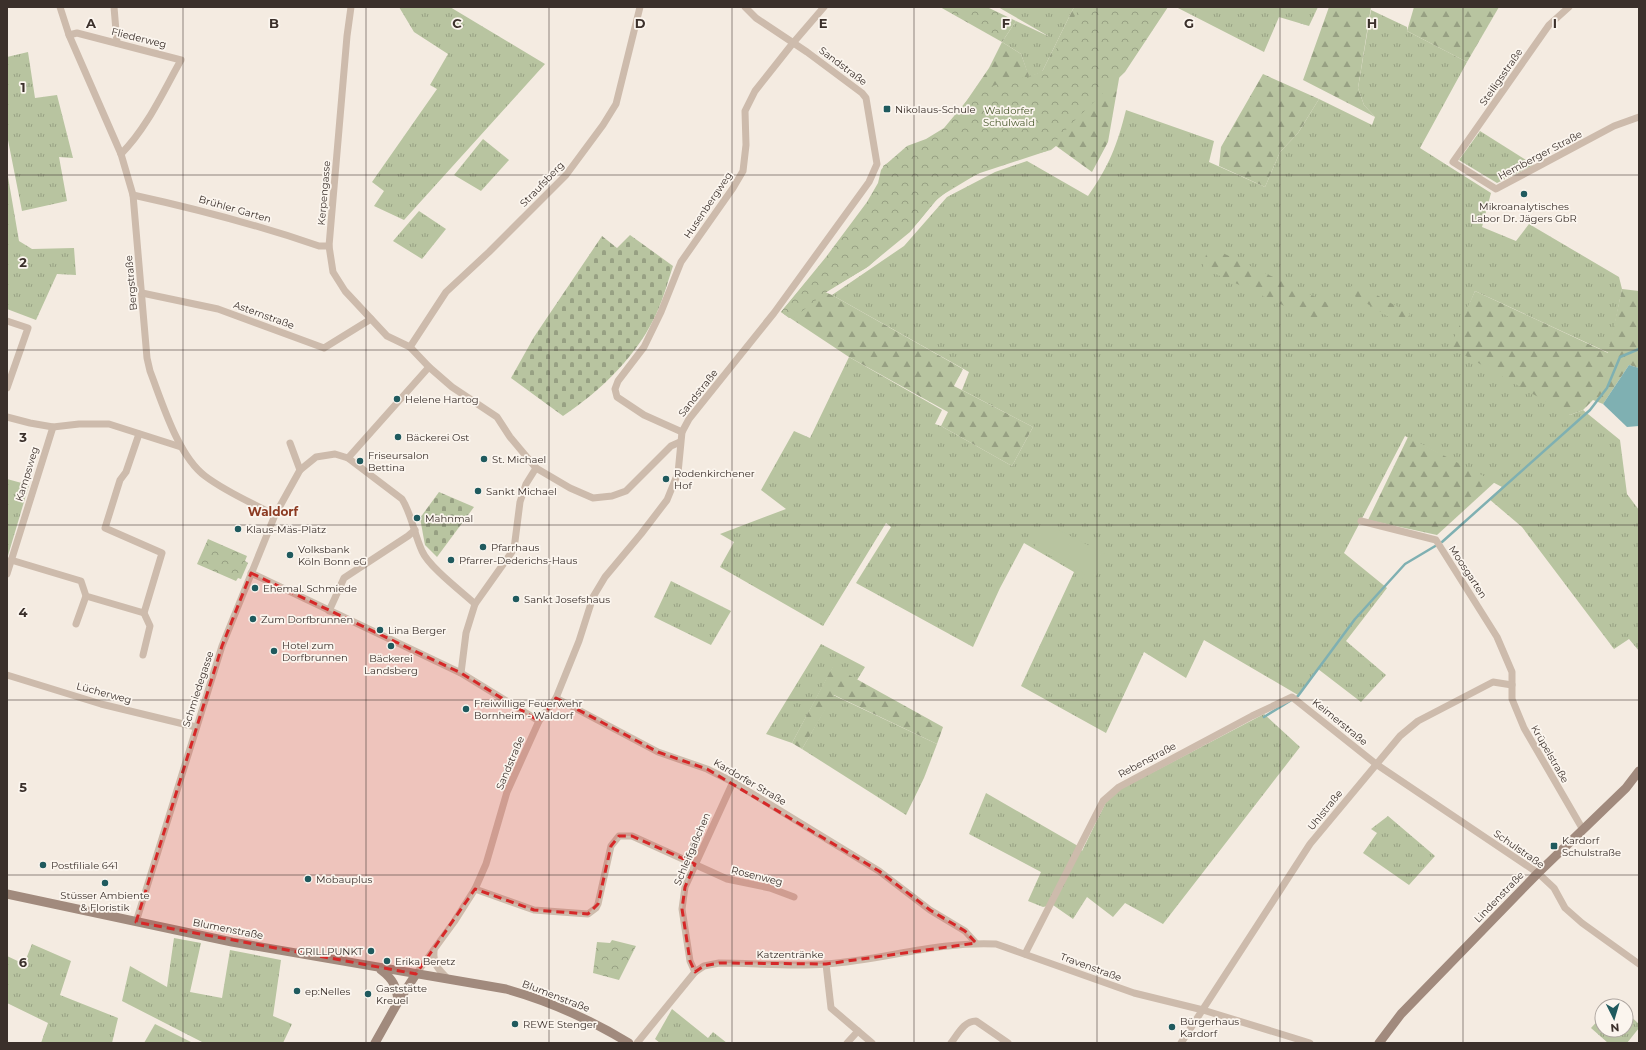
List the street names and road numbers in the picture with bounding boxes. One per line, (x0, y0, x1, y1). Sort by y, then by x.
street label: Fliederweg (110, 25, 168, 51)
street label: Sandstraße (816, 44, 870, 88)
street label: Steiligsstraße (1476, 46, 1526, 108)
street label: Hemberger Straße (1496, 127, 1584, 183)
street label: Straufsberg (517, 159, 567, 209)
street label: Kerpengasse (315, 160, 333, 226)
street label: Husenbergweg (681, 169, 735, 241)
street label: Brühler Garten (197, 192, 273, 226)
street label: Bergstraße (122, 255, 140, 311)
street label: Asternstraße (232, 298, 296, 332)
street label: Sandstraße (675, 367, 721, 419)
street label: Kampsweg (13, 445, 41, 503)
street label: Moosgarten (1446, 543, 1490, 601)
street label: Schmiedegasse (180, 649, 216, 729)
street label: Lücherweg (75, 679, 133, 707)
street label: Keimerstraße (1310, 696, 1370, 748)
street label: Krüpelstraße (1528, 723, 1572, 785)
street label: Sandstraße (493, 734, 527, 792)
street label: Rebenstraße (1116, 739, 1178, 781)
street label: Kardorfer Straße (711, 756, 789, 808)
street label: Uhlstraße (1305, 787, 1345, 833)
street label: Schleifgäßchen (671, 811, 713, 887)
street label: Schulstraße (1491, 827, 1547, 871)
street label: Rosenweg (730, 863, 784, 889)
street label: Lindenstraße (1471, 869, 1527, 925)
street label: Blumenstraße (192, 916, 264, 942)
street label: Katzentränke (757, 948, 823, 961)
street label: Travenstraße (1059, 950, 1123, 984)
street label: Blumenstraße (520, 977, 592, 1015)

